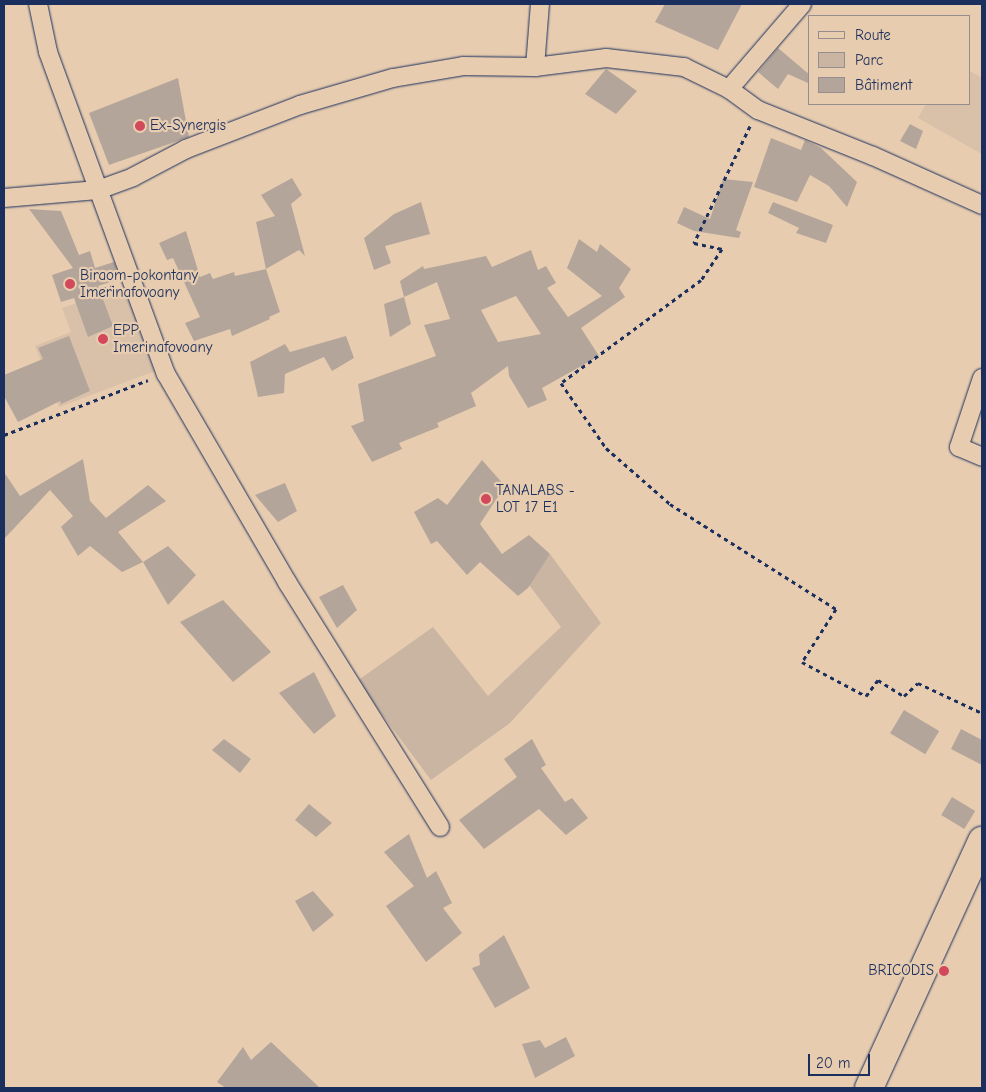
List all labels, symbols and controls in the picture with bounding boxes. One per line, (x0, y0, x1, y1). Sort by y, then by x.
legend (808, 15, 971, 105)
text: Route (855, 26, 891, 44)
text: Parc (855, 51, 883, 69)
text: Bâtiment (855, 76, 912, 94)
place label: Ex-Synergis (150, 117, 226, 135)
marker: Ex-Synergis (134, 120, 146, 132)
place label: Biraom-pokontany Imerinafovoany (80, 266, 198, 301)
marker: Biraom-pokontany Imerinafovoany (64, 278, 76, 290)
place label: EPP Imerinafovoany (113, 321, 213, 356)
marker: EPP Imerinafovoany (97, 333, 109, 345)
place label: TANALABS - LOT 17 E1 (496, 481, 575, 516)
marker: TANALABS - LOT 17 E1 (480, 493, 492, 505)
place label: BRICODIS (868, 962, 934, 980)
marker: BRICODIS (938, 965, 950, 977)
scale bar (811, 1044, 874, 1076)
text: 20 m (816, 1054, 850, 1072)

